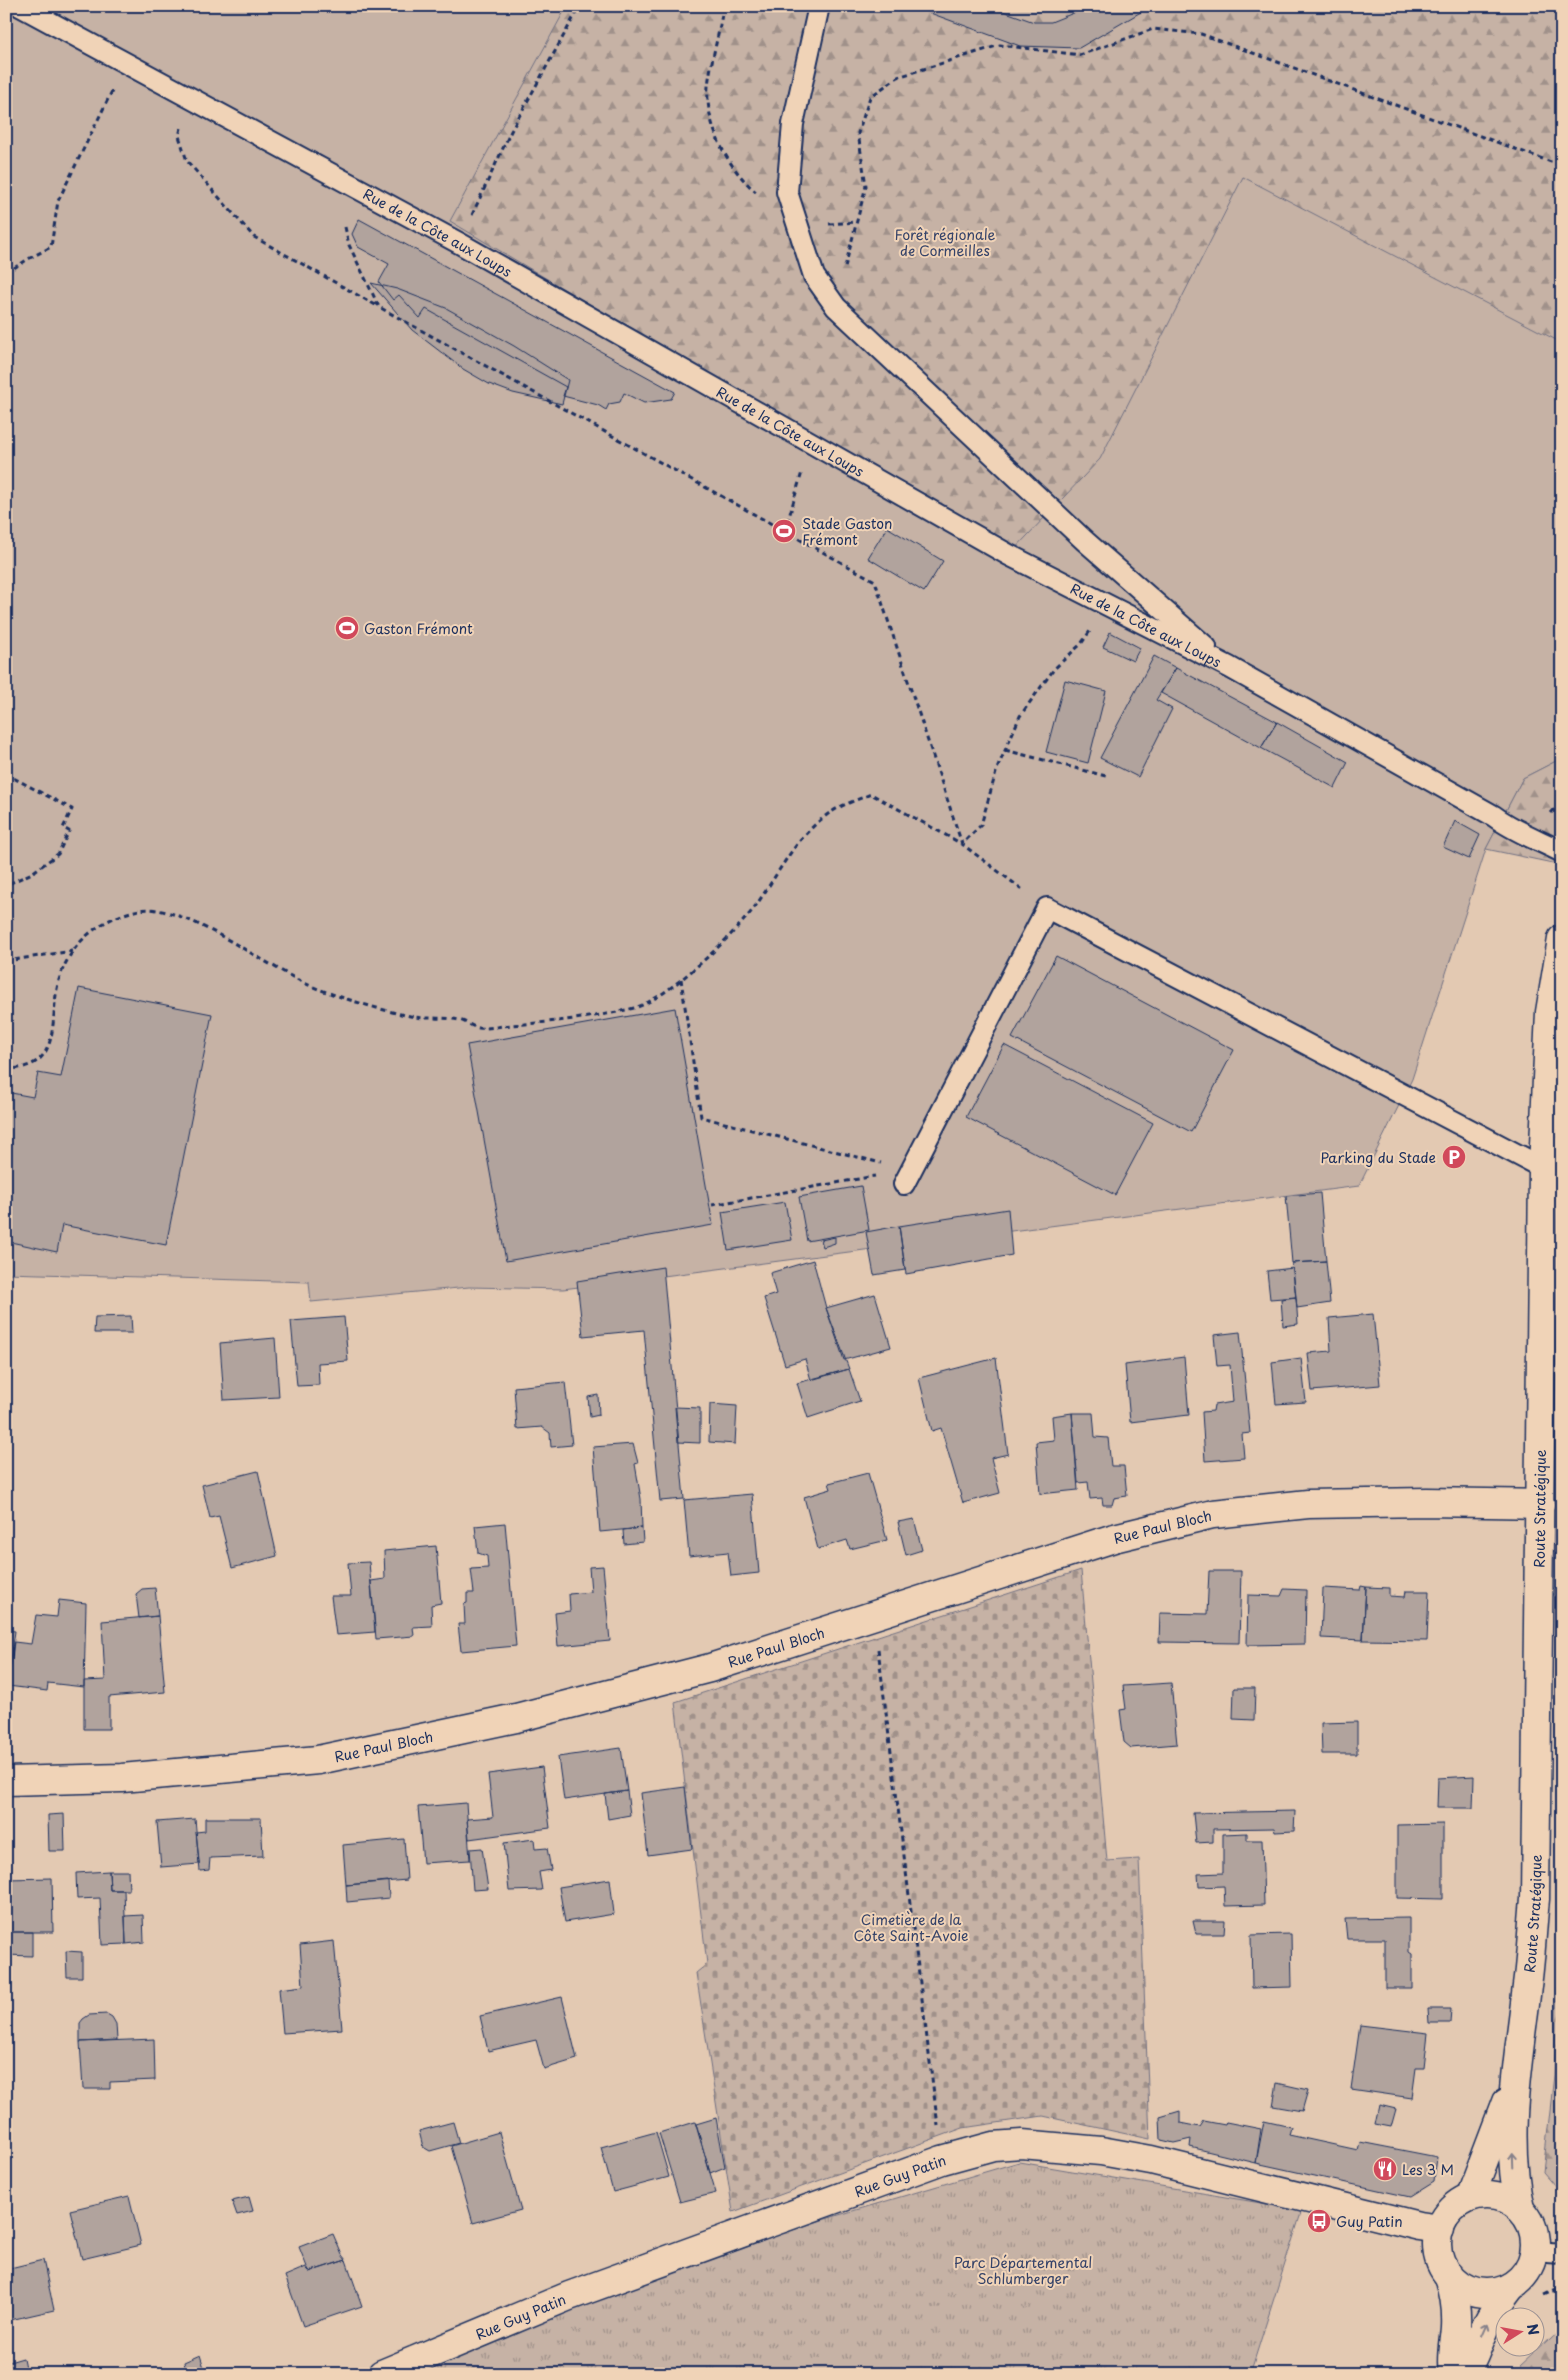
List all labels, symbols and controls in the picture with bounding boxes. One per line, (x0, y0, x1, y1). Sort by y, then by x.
street label: Rue de la Côte aux Loups (360, 183, 516, 281)
park label: Forêt régionale de Cormeilles (895, 224, 996, 261)
street label: Rue de la Côte aux Loups (713, 381, 868, 481)
place label: Stade Gaston Frémont (802, 513, 893, 550)
sports icon: Stade Gaston Frémont (771, 518, 797, 544)
street label: Rue de la Côte aux Loups (1067, 578, 1225, 672)
sports icon: Gaston Frémont (334, 615, 360, 641)
place label: Gaston Frémont (364, 618, 473, 639)
parking icon: Parking du Stade (1441, 1144, 1467, 1170)
place label: Parking du Stade (1321, 1147, 1436, 1168)
street label: Route Stratégique (1528, 1449, 1550, 1568)
street label: Rue Paul Bloch (1111, 1504, 1214, 1548)
street label: Rue Paul Bloch (725, 1621, 827, 1672)
street label: Rue Paul Bloch (332, 1725, 435, 1767)
street label: Route Stratégique (1518, 1854, 1546, 1974)
park label: Cimetière de la Côte Saint-Avoie (853, 1909, 969, 1946)
street label: Rue Guy Patin (851, 2149, 949, 2202)
one-way arrow (1508, 2153, 1517, 2169)
restaurant icon: Les 3 M (1372, 2156, 1398, 2182)
place label: Les 3 M (1402, 2159, 1454, 2180)
bus stop icon: Guy Patin (1306, 2208, 1332, 2234)
place label: Guy Patin (1336, 2211, 1403, 2232)
park label: Parc Départemental Schlumberger (954, 2252, 1092, 2289)
street label: Rue Guy Patin (472, 2288, 569, 2344)
north arrow (1496, 2308, 1546, 2358)
text: N (1522, 2322, 1545, 2337)
one-way arrow (1480, 2323, 1490, 2338)

